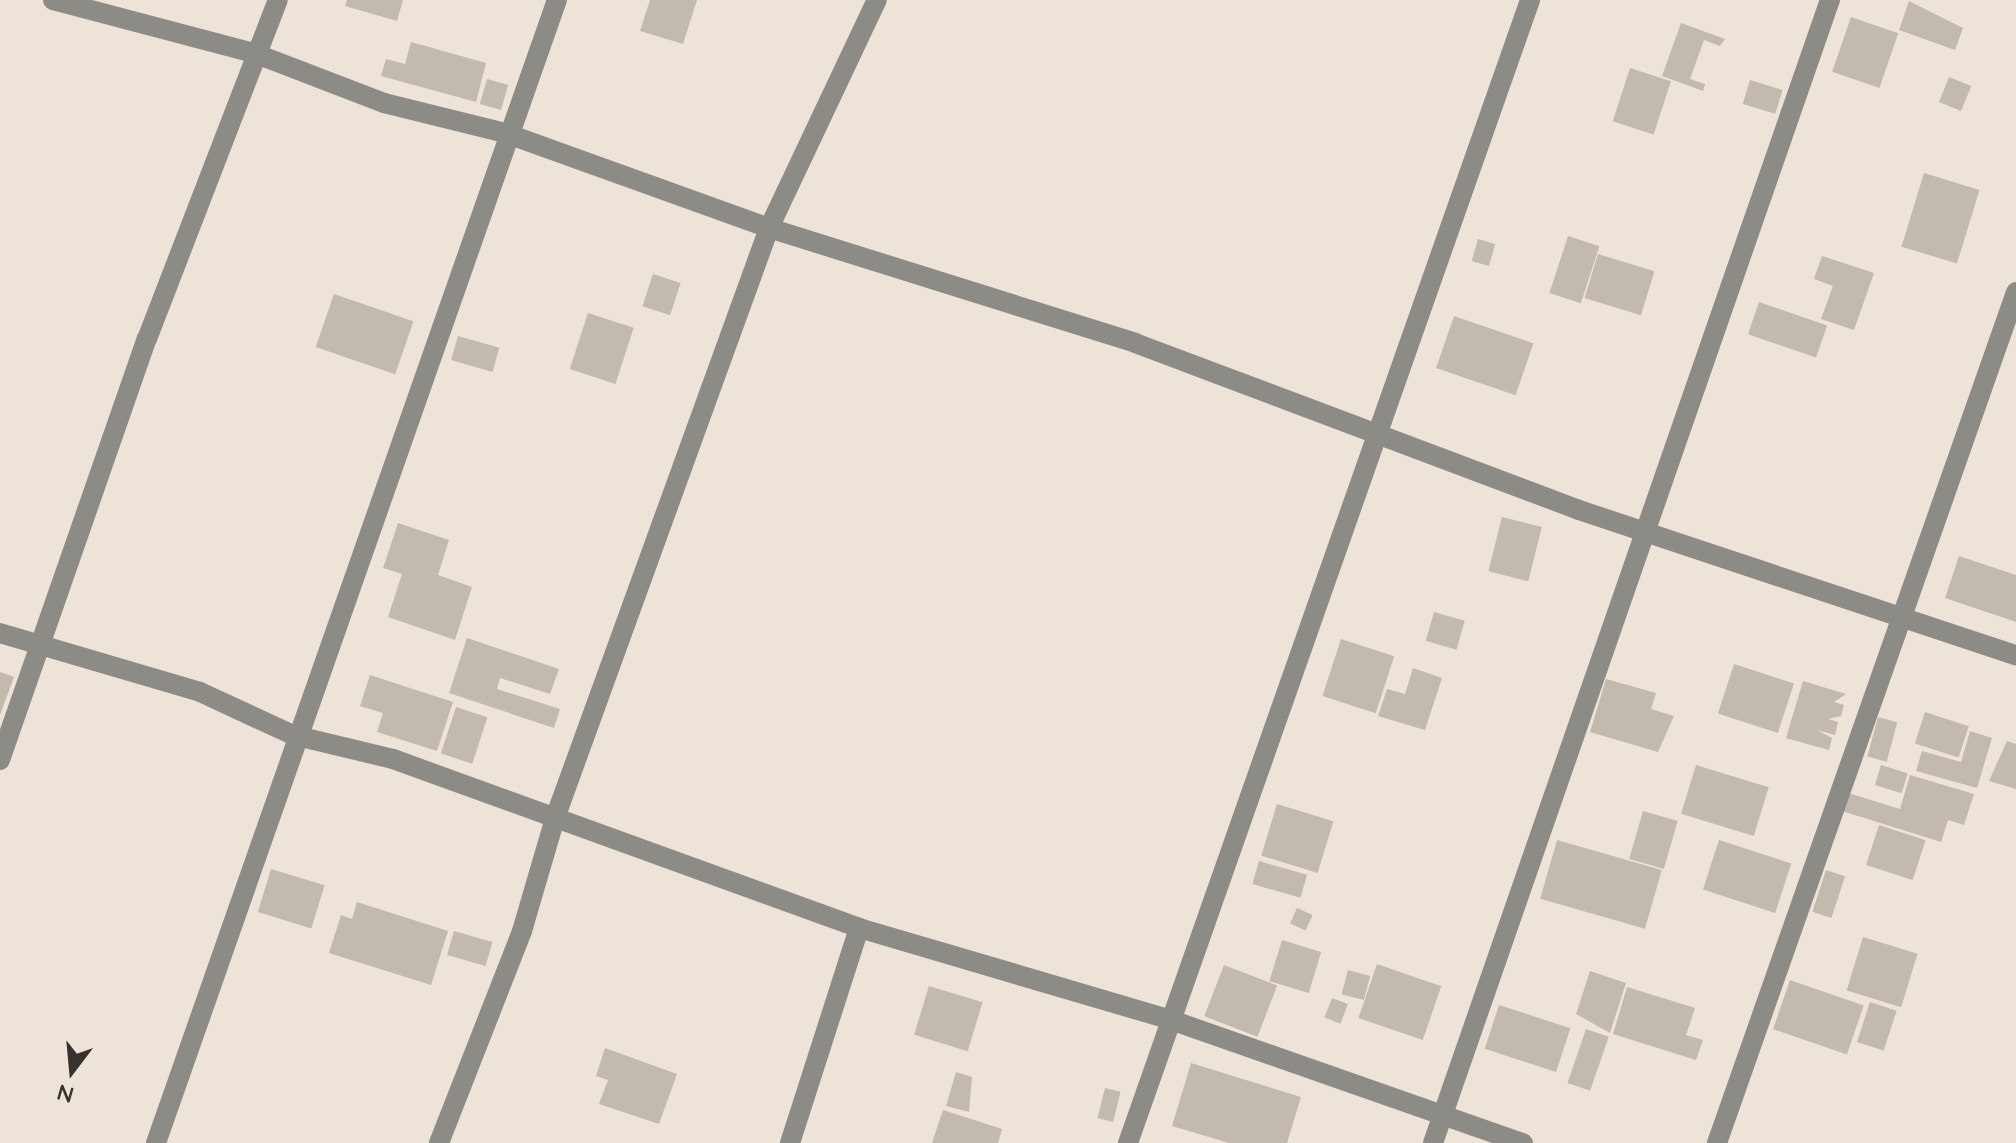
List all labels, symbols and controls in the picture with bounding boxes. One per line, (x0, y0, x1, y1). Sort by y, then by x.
north arrow (32, 1031, 112, 1111)
text: N (54, 1078, 77, 1110)

